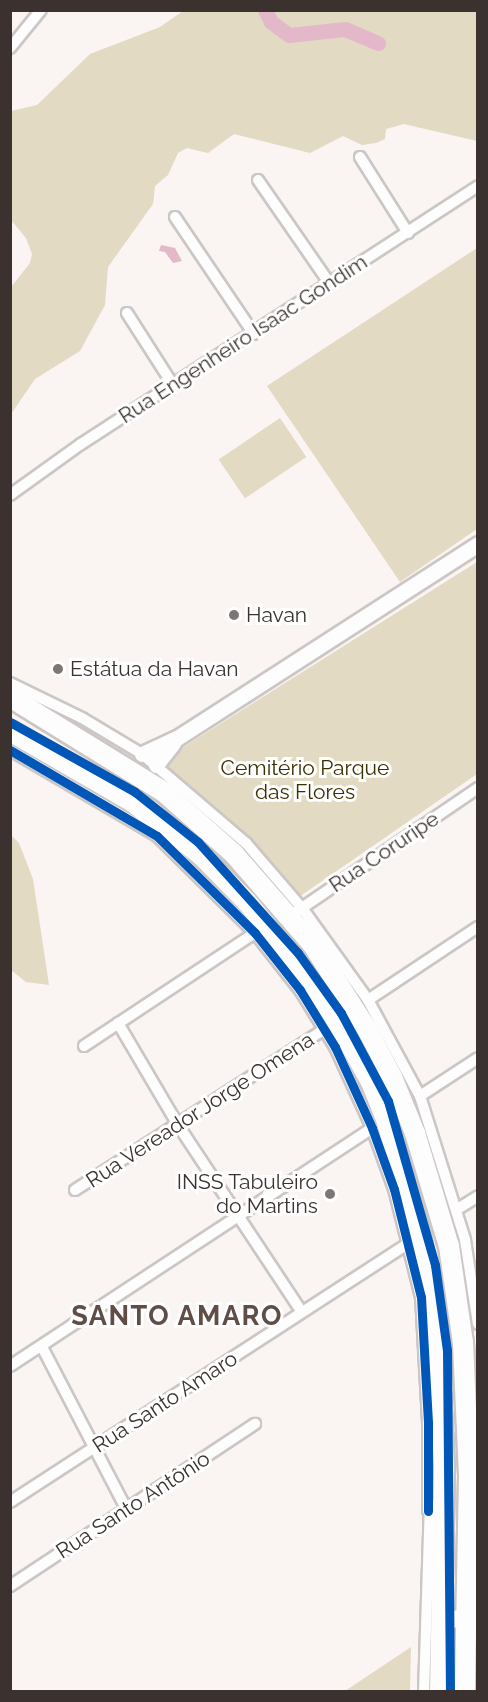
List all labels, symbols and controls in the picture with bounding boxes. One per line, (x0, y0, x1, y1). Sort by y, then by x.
street label: Rua Engenheiro Isaac Gondim (114, 249, 372, 429)
place label: Havan (246, 602, 307, 628)
marker: Havan (227, 608, 241, 622)
place label: Estátua da Havan (70, 656, 239, 682)
marker: Estátua da Havan (51, 662, 65, 676)
park label: Cemitério Parque das Flores (221, 755, 389, 805)
street label: Rua Coruripe (324, 806, 444, 898)
street label: Rua Vereador Jorge Omena (81, 1026, 319, 1194)
place label: INSS Tabuleiro do Martins (176, 1169, 318, 1219)
marker: INSS Tabuleiro do Martins (323, 1187, 337, 1201)
district label: SANTO AMARO (71, 1300, 283, 1332)
street label: Rua Santo Amaro (88, 1346, 242, 1458)
street label: Rua Santo Antônio (51, 1446, 215, 1564)

